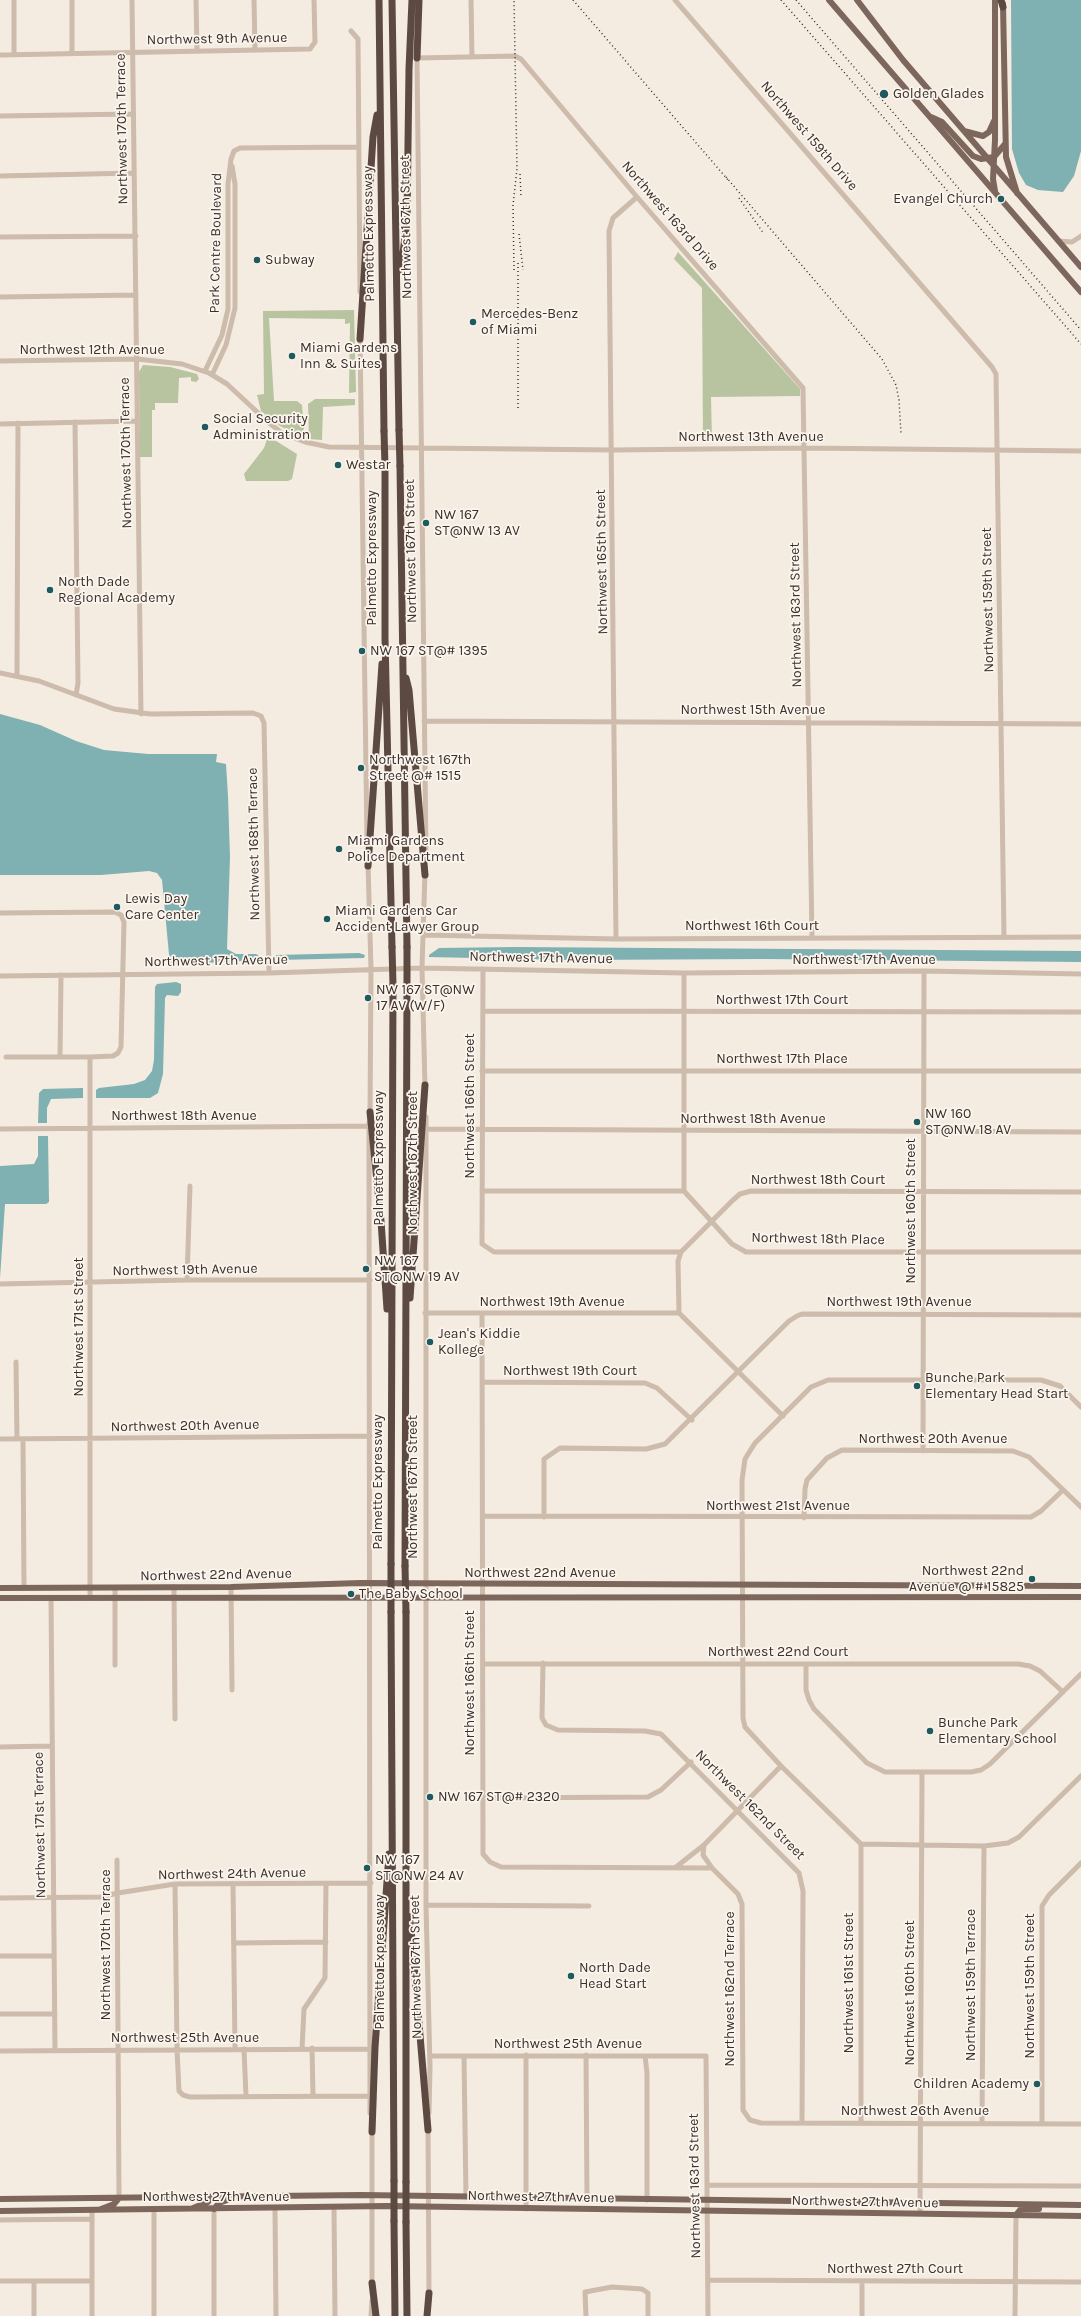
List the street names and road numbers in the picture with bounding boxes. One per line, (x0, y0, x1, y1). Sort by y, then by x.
street label: Northwest 9th Avenue (147, 29, 287, 49)
street label: Northwest 170th Terrace (112, 53, 132, 205)
street label: Northwest 159th Drive (757, 78, 861, 194)
street label: Northwest 167th Street (396, 155, 416, 299)
street label: Northwest 163rd Drive (618, 158, 722, 274)
street label: Palmetto Expressway (359, 166, 379, 302)
street label: Park Centre Boulevard (206, 172, 226, 314)
street label: Northwest 12th Avenue (19, 342, 165, 358)
street label: Northwest 170th Terrace (116, 377, 136, 529)
street label: Northwest 13th Avenue (678, 429, 824, 445)
street label: Northwest 167th Street (401, 479, 421, 623)
street label: Northwest 165th Street (592, 489, 612, 635)
street label: Palmetto Expressway (364, 490, 380, 626)
street label: Northwest 159th Street (978, 527, 998, 673)
street label: Northwest 163rd Street (786, 542, 806, 688)
street label: Northwest 15th Avenue (681, 702, 825, 718)
street label: Northwest 168th Terrace (244, 767, 264, 921)
street label: Northwest 16th Court (685, 918, 819, 934)
street label: Northwest 17th Avenue (469, 948, 613, 968)
street label: Northwest 17th Avenue (144, 951, 288, 971)
street label: Northwest 17th Avenue (792, 952, 936, 968)
street label: Northwest 17th Court (716, 992, 848, 1008)
street label: Northwest 166th Street (462, 1033, 478, 1179)
street label: Northwest 17th Place (716, 1051, 848, 1067)
street label: Palmetto Expressway (371, 1090, 387, 1226)
street label: Northwest 167th Street (405, 1091, 421, 1235)
street label: Northwest 18th Avenue (111, 1108, 257, 1124)
street label: Northwest 18th Avenue (680, 1111, 826, 1127)
street label: Northwest 160th Street (903, 1138, 919, 1284)
street label: Northwest 18th Court (751, 1172, 885, 1188)
street label: Northwest 18th Place (751, 1229, 885, 1249)
street label: Northwest 171st Street (71, 1257, 87, 1397)
street label: Northwest 19th Avenue (112, 1260, 258, 1280)
street label: Northwest 19th Avenue (479, 1294, 625, 1310)
street label: Northwest 19th Avenue (826, 1294, 972, 1310)
street label: Northwest 19th Court (503, 1363, 637, 1379)
street label: Palmetto Expressway (370, 1414, 386, 1550)
street label: Northwest 167th Street (405, 1415, 421, 1559)
street label: Northwest 20th Avenue (110, 1416, 260, 1436)
street label: Northwest 20th Avenue (859, 1431, 1007, 1447)
street label: Northwest 21st Avenue (706, 1498, 850, 1514)
street label: Northwest 22nd Avenue (140, 1565, 292, 1585)
street label: Northwest 22nd Avenue (464, 1565, 616, 1581)
street label: Northwest 166th Street (462, 1610, 478, 1756)
street label: Northwest 22nd Court (708, 1644, 848, 1660)
street label: Northwest 162nd Street (692, 1747, 808, 1863)
street label: Northwest 171st Terrace (30, 1752, 50, 1898)
street label: Northwest 24th Avenue (158, 1864, 306, 1884)
street label: Northwest 170th Terrace (98, 1869, 114, 2021)
street label: Palmetto Expressway (372, 1894, 388, 2030)
street label: Northwest 167th Street (406, 1895, 426, 2039)
street label: Northwest 159th Terrace (963, 1909, 979, 2061)
street label: Northwest 162nd Terrace (722, 1911, 738, 2067)
street label: Northwest 161st Street (841, 1913, 857, 2053)
street label: Northwest 159th Street (1022, 1913, 1038, 2059)
street label: Northwest 160th Street (902, 1920, 918, 2066)
street label: Northwest 25th Avenue (111, 2030, 259, 2046)
street label: Northwest 25th Avenue (494, 2036, 642, 2052)
street label: Northwest 26th Avenue (841, 2103, 989, 2119)
street label: Northwest 163rd Street (685, 2113, 705, 2259)
street label: Northwest 27th Avenue (467, 2187, 615, 2207)
street label: Northwest 27th Avenue (142, 2189, 290, 2205)
street label: Northwest 27th Avenue (791, 2192, 939, 2212)
street label: Northwest 27th Court (827, 2261, 963, 2277)

